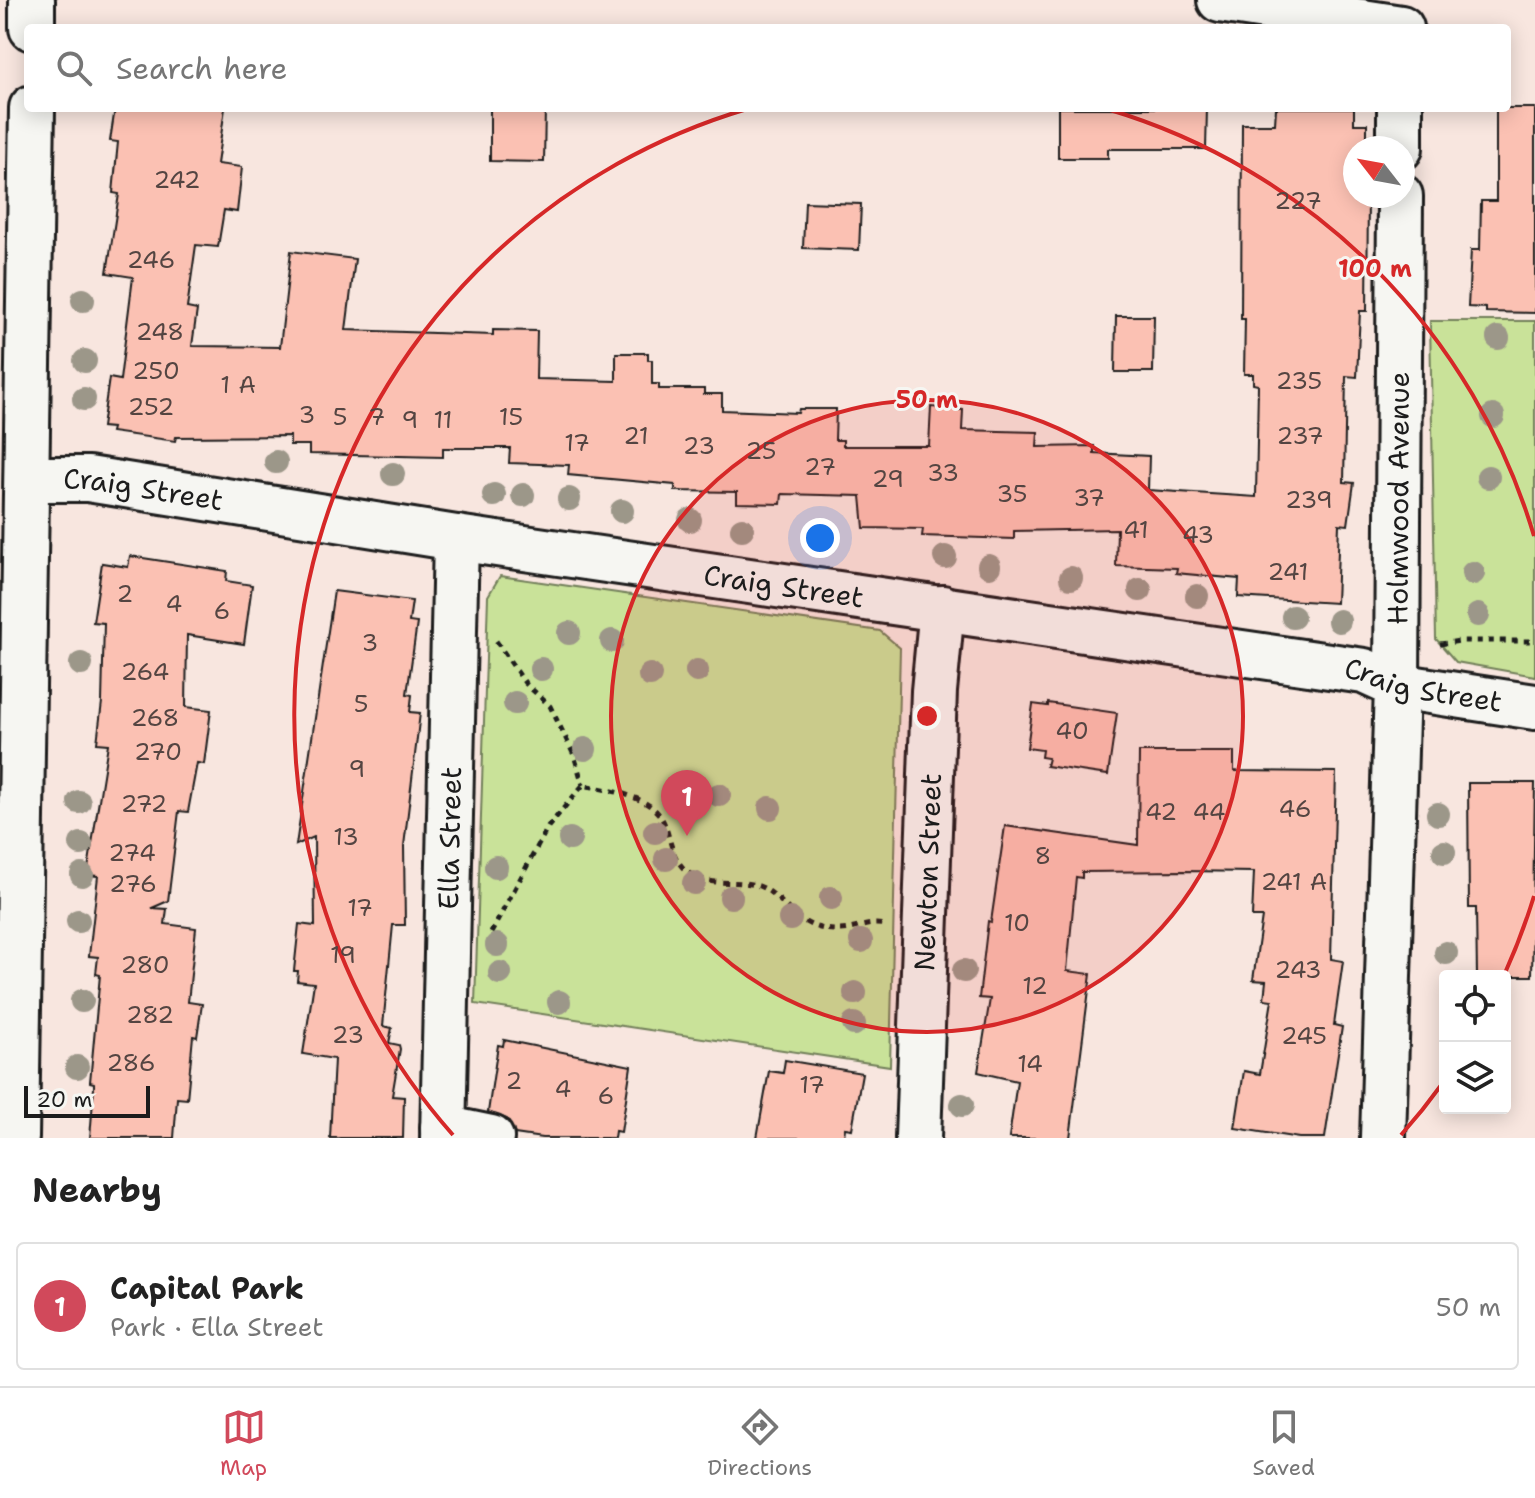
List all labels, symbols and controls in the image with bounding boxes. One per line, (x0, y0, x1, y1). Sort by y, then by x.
search box (24, 24, 1511, 112)
icon: search (52, 46, 96, 90)
text: Search here (116, 48, 287, 89)
north arrow (1343, 136, 1415, 208)
house number: 242 (153, 164, 201, 196)
house number: 227 (1274, 185, 1322, 217)
house number: 246 (127, 244, 175, 276)
text: 100 m (1338, 253, 1412, 285)
house number: 248 (136, 316, 184, 348)
house number: 250 (132, 355, 180, 387)
house number: 235 (1276, 365, 1322, 397)
house number: 1 A (220, 369, 256, 401)
street label: Holmwood Avenue (1378, 371, 1418, 625)
text: 50 m (896, 384, 958, 416)
house number: 252 (128, 391, 174, 423)
house number: 3 (299, 399, 315, 431)
house number: 5 (333, 401, 347, 433)
house number: 7 (369, 401, 385, 433)
house number: 15 (499, 401, 523, 433)
house number: 9 (402, 404, 418, 436)
house number: 11 (433, 404, 453, 436)
house number: 21 (623, 420, 649, 452)
house number: 237 (1276, 420, 1324, 452)
house number: 17 (564, 427, 590, 459)
house number: 23 (683, 430, 715, 462)
house number: 25 (745, 435, 777, 467)
house number: 27 (804, 451, 836, 483)
house number: 33 (927, 457, 959, 489)
street label: Craig Street (63, 460, 226, 519)
house number: 29 (872, 463, 904, 495)
house number: 35 (997, 478, 1027, 510)
house number: 37 (1073, 482, 1105, 514)
house number: 239 (1285, 484, 1333, 516)
house number: 41 (1123, 514, 1149, 546)
your location (800, 518, 840, 558)
house number: 43 (1182, 519, 1214, 551)
street label: Craig Street (701, 556, 866, 617)
house number: 241 (1268, 556, 1308, 588)
house number: 2 (117, 578, 133, 610)
house number: 4 (166, 588, 182, 620)
house number: 6 (214, 595, 230, 627)
house number: 3 (362, 627, 378, 659)
street label: Craig Street (1342, 649, 1505, 721)
house number: 264 (121, 656, 169, 688)
house number: 5 (354, 688, 368, 720)
house number: 268 (131, 702, 179, 734)
centre of rings (913, 702, 941, 730)
house number: 40 (1055, 715, 1089, 747)
house number: 270 (134, 736, 182, 768)
house number: 9 (349, 753, 365, 785)
street label: Ella Street (429, 766, 470, 910)
pin: 1 (661, 770, 713, 836)
street label: Newton Street (905, 772, 950, 972)
house number: 272 (121, 788, 167, 820)
house number: 46 (1278, 793, 1312, 825)
house number: 42 (1145, 796, 1177, 828)
house number: 44 (1193, 796, 1225, 828)
house number: 13 (333, 821, 359, 853)
house number: 274 (108, 837, 156, 869)
house number: 8 (1035, 840, 1051, 872)
house number: 241 A (1261, 866, 1327, 898)
house number: 276 (109, 868, 157, 900)
house number: 17 (347, 892, 373, 924)
house number: 10 (1004, 907, 1030, 939)
house number: 19 (330, 939, 356, 971)
house number: 280 (120, 949, 170, 981)
house number: 243 (1274, 954, 1322, 986)
house number: 12 (1022, 970, 1048, 1002)
map controls (1439, 970, 1511, 1114)
button: locate (1439, 970, 1511, 1042)
house number: 282 (126, 999, 174, 1031)
house number: 23 (332, 1019, 364, 1051)
house number: 245 (1281, 1020, 1327, 1052)
button: layers (1439, 1042, 1511, 1114)
house number: 286 (106, 1047, 156, 1079)
house number: 14 (1017, 1048, 1043, 1080)
house number: 2 (506, 1065, 522, 1097)
house number: 17 (799, 1069, 825, 1101)
house number: 4 (555, 1073, 571, 1105)
house number: 6 (598, 1080, 614, 1112)
scale bar (24, 1082, 150, 1118)
text: 20 m (36, 1085, 93, 1114)
text: Nearby (32, 1167, 162, 1213)
text: Capital Park (110, 1268, 304, 1309)
text: 1 (54, 1289, 66, 1324)
text: 50 m (1436, 1289, 1501, 1324)
text: Park · Ella Street (110, 1309, 324, 1344)
tab: Map (220, 1405, 267, 1482)
tab: Directions (707, 1405, 812, 1482)
tab: Saved (1252, 1405, 1315, 1482)

